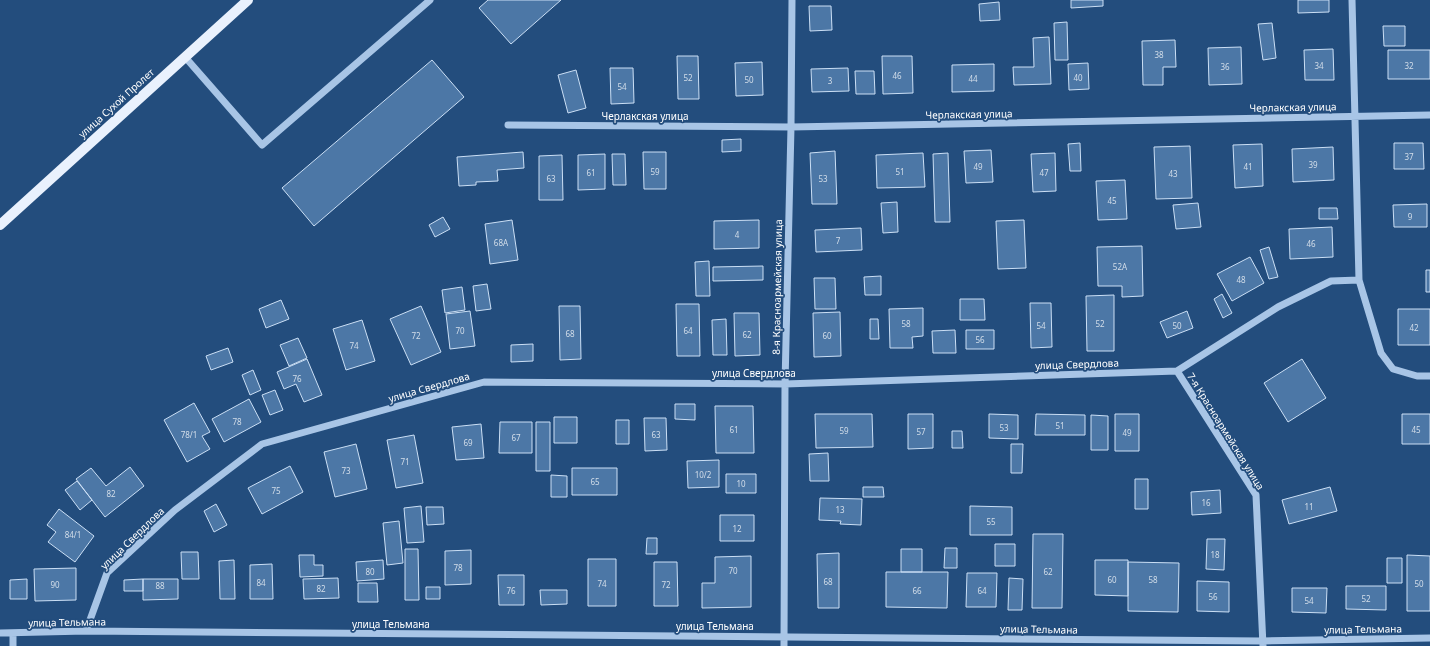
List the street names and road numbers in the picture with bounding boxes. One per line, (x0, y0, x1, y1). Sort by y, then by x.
street label: улица Сухой Пролет (75, 65, 157, 141)
street label: Черлакская улица (1249, 99, 1337, 115)
street label: Черлакская улица (925, 106, 1013, 122)
street label: Черлакская улица (601, 109, 689, 123)
street label: 8-я Красноармейская улица (769, 219, 785, 355)
street label: улица Свердлова (1035, 356, 1119, 372)
street label: улица Свердлова (712, 366, 796, 380)
street label: улица Свердлова (387, 369, 471, 405)
street label: 7-я Красноармейская улица (1184, 370, 1268, 492)
street label: улица Свердлова (97, 504, 167, 572)
street label: улица Тельмана (28, 614, 106, 630)
street label: улица Тельмана (352, 617, 430, 631)
street label: улица Тельмана (676, 619, 754, 633)
street label: улица Тельмана (1000, 621, 1078, 637)
street label: улица Тельмана (1324, 621, 1402, 637)

